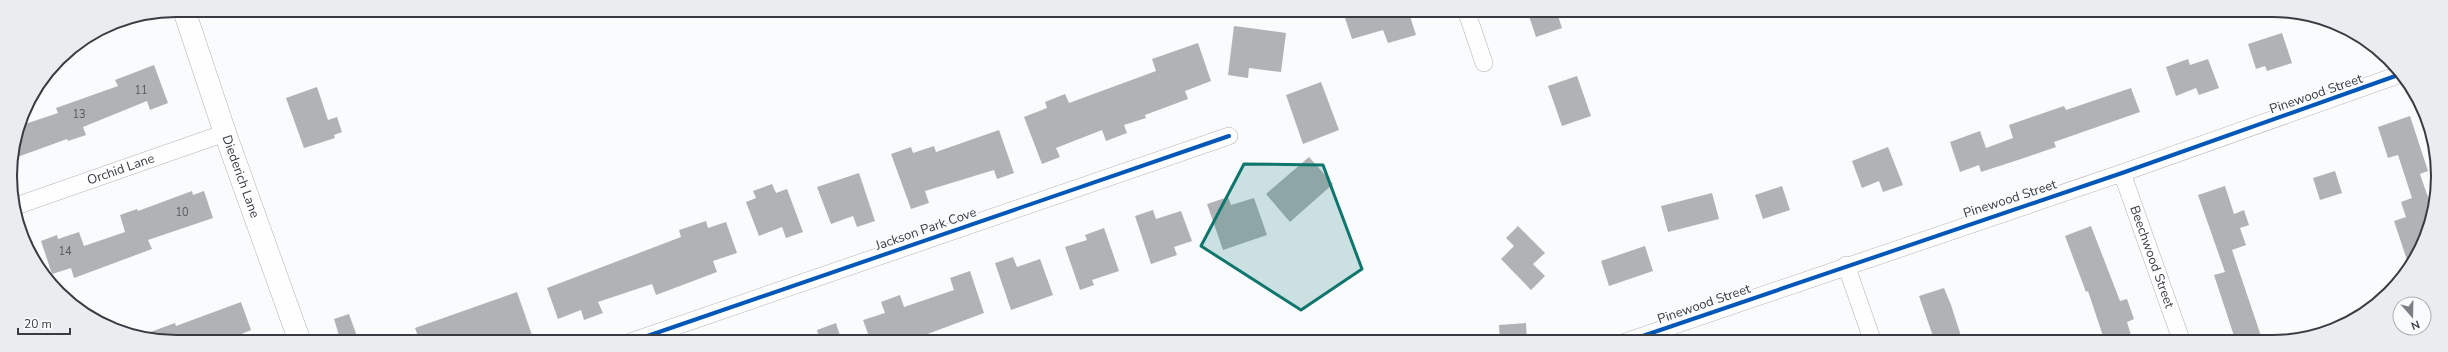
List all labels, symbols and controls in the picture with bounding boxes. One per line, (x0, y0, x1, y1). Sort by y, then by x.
street label: Pinewood Street (2267, 70, 2365, 118)
house number: 11 (134, 83, 148, 98)
house number: 13 (72, 107, 86, 122)
street label: Diederich Lane (218, 133, 264, 221)
street label: Orchid Lane (85, 149, 157, 189)
street label: Pinewood Street (1961, 175, 2059, 223)
street label: Jackson Park Cove (872, 203, 979, 255)
street label: Beechwood Street (2125, 203, 2178, 311)
house number: 10 (175, 205, 189, 220)
house number: 14 (58, 244, 72, 259)
street label: Pinewood Street (1655, 280, 1753, 328)
north arrow (2392, 296, 2432, 336)
scale bar (18, 310, 70, 336)
text: 20 m (24, 316, 52, 332)
text: N (2409, 316, 2422, 333)

